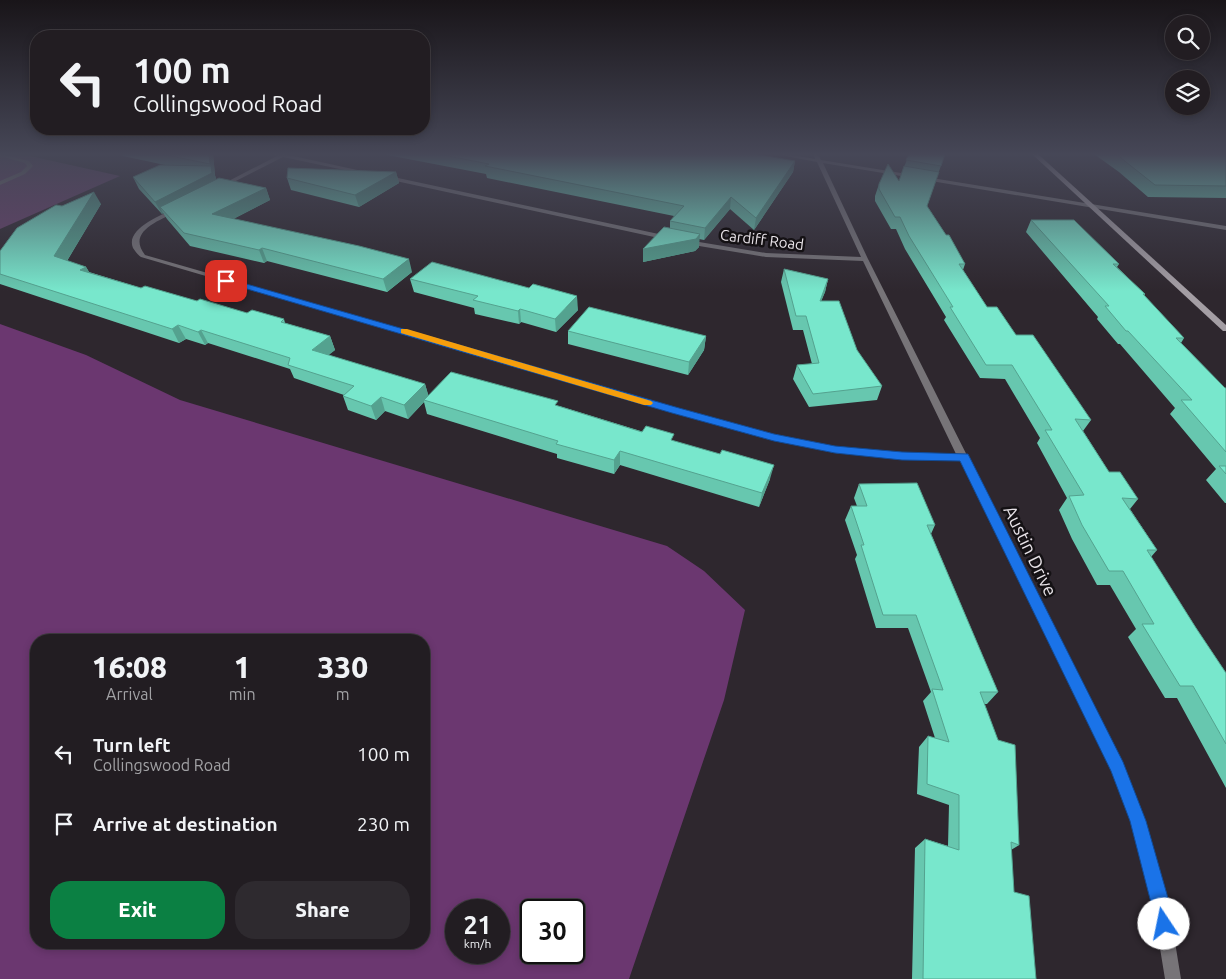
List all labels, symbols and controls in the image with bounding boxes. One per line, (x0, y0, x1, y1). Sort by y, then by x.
map controls (1165, 15, 1210, 115)
button: search (1165, 15, 1210, 60)
icon: left (50, 50, 115, 115)
text: 100 m (133, 50, 231, 90)
button: layers (1165, 70, 1210, 115)
text: Collingswood Road (133, 91, 322, 116)
street label: Cardiff Road (719, 226, 805, 253)
pin (205, 260, 247, 302)
icon: arrive (212, 267, 240, 295)
street label: Austin Drive (1000, 502, 1061, 599)
text: 16:08 (92, 650, 167, 684)
text: 1 (234, 650, 251, 684)
text: 330 (317, 650, 368, 684)
text: Arrival (106, 685, 153, 703)
text: min (229, 685, 256, 703)
text: m (336, 685, 350, 703)
text: Turn left (93, 734, 171, 756)
icon: left (50, 740, 78, 768)
text: 100 m (357, 743, 410, 765)
text: Collingswood Road (93, 756, 231, 774)
icon: arrive (50, 810, 78, 838)
text: Arrive at destination (93, 813, 278, 835)
text: 230 m (357, 813, 410, 835)
button: Exit (50, 881, 225, 939)
button: Share (235, 881, 410, 939)
position arrow (1137, 897, 1189, 949)
speed limit sign: 30 (520, 899, 585, 964)
text: 21 (463, 911, 492, 939)
text: km/h (464, 937, 491, 950)

